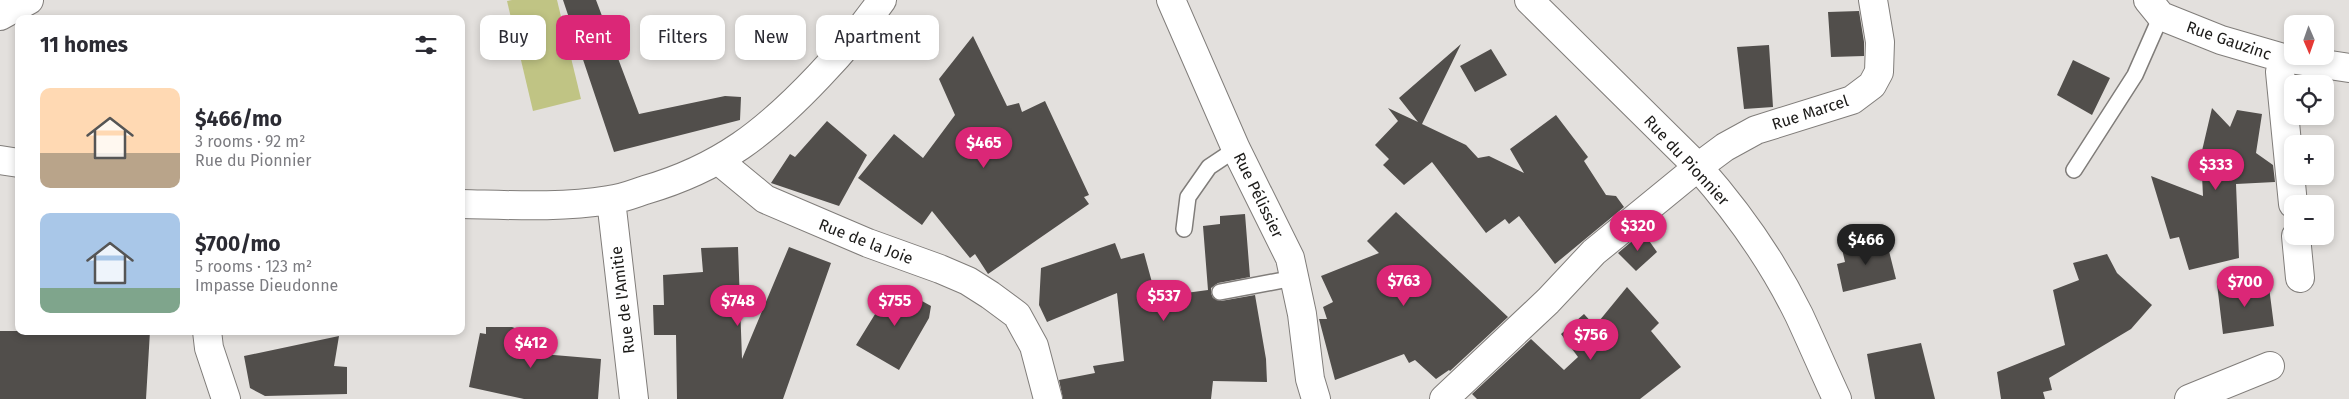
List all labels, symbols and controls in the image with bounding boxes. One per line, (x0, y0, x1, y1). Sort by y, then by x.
chip: Buy (480, 15, 546, 60)
chip: Rent (556, 15, 630, 60)
chip: Filters (640, 15, 725, 60)
chip: New (735, 15, 806, 60)
chip: Apartment (816, 15, 939, 60)
north arrow (2284, 15, 2334, 65)
map controls (2284, 15, 2334, 245)
street label: Rue Gauzinc (2184, 17, 2274, 64)
icon: filters (412, 31, 440, 59)
text: 11 homes (40, 32, 128, 58)
button: locate (2284, 75, 2334, 125)
street label: Rue Marcel (1769, 91, 1851, 134)
text: $466/mo (195, 106, 282, 132)
icon: home (80, 108, 140, 168)
street label: Rue du Pionnier (1640, 111, 1734, 210)
pin: $465 (954, 126, 1014, 169)
text: 3 rooms · 92 m² (195, 132, 305, 151)
text: $465 (966, 133, 1002, 152)
button: + (2284, 135, 2334, 185)
pin: $333 (2186, 148, 2246, 191)
street label: Rue Pélissier (1230, 149, 1288, 242)
text: Rue du Pionnier (195, 151, 311, 170)
text: $333 (2199, 155, 2233, 174)
button: − (2284, 195, 2334, 245)
pin: $320 (1608, 210, 1668, 252)
street label: Rue de la Joie (816, 215, 916, 268)
text: $320 (1621, 216, 1655, 235)
pin: $466 (1836, 224, 1896, 266)
text: $466 (1848, 230, 1884, 249)
text: $700/mo (195, 231, 281, 257)
icon: home (80, 233, 140, 293)
street label: Rue de l'Amitie (606, 245, 639, 355)
text: 5 rooms · 123 m² (195, 257, 312, 276)
pin: $763 (1374, 264, 1434, 307)
pin: $700 (2215, 266, 2275, 308)
text: $763 (1388, 271, 1420, 290)
text: $700 (2228, 272, 2262, 291)
text: Impasse Dieudonne (195, 276, 338, 295)
pin: $537 (1134, 280, 1194, 322)
pin: $748 (708, 284, 768, 327)
pin: $755 (865, 284, 925, 327)
text: $537 (1148, 286, 1180, 305)
text: $748 (721, 291, 755, 310)
text: $755 (879, 291, 911, 310)
pin: $756 (1561, 318, 1621, 361)
text: $756 (1574, 325, 1608, 344)
pin: $412 (501, 326, 561, 369)
text: $412 (515, 333, 547, 352)

